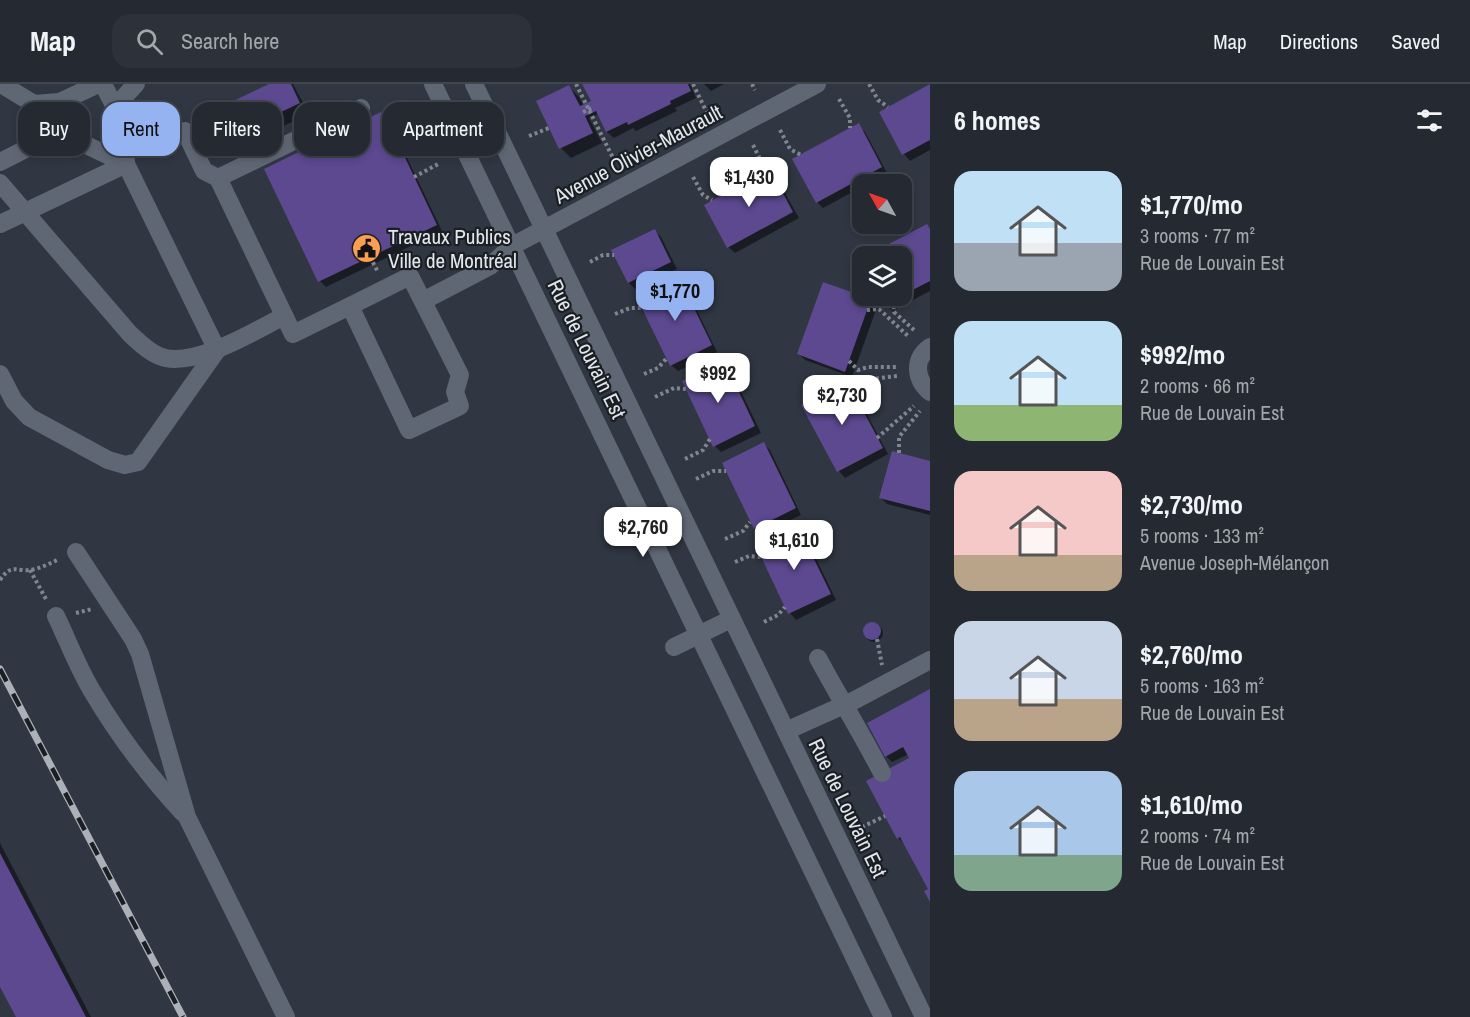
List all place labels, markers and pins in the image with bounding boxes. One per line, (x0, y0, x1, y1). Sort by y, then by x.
pin: $1,430 (700, 157, 798, 208)
place label: Travaux Publics Ville de Montréal (388, 222, 517, 275)
public building icon: Travaux Publics Ville de Montréal (351, 232, 383, 264)
pin: $1,770 (626, 271, 724, 322)
pin: $992 (682, 353, 754, 404)
pin: $2,730 (793, 375, 891, 426)
pin: $2,760 (594, 507, 692, 558)
pin: $1,610 (745, 520, 843, 571)

